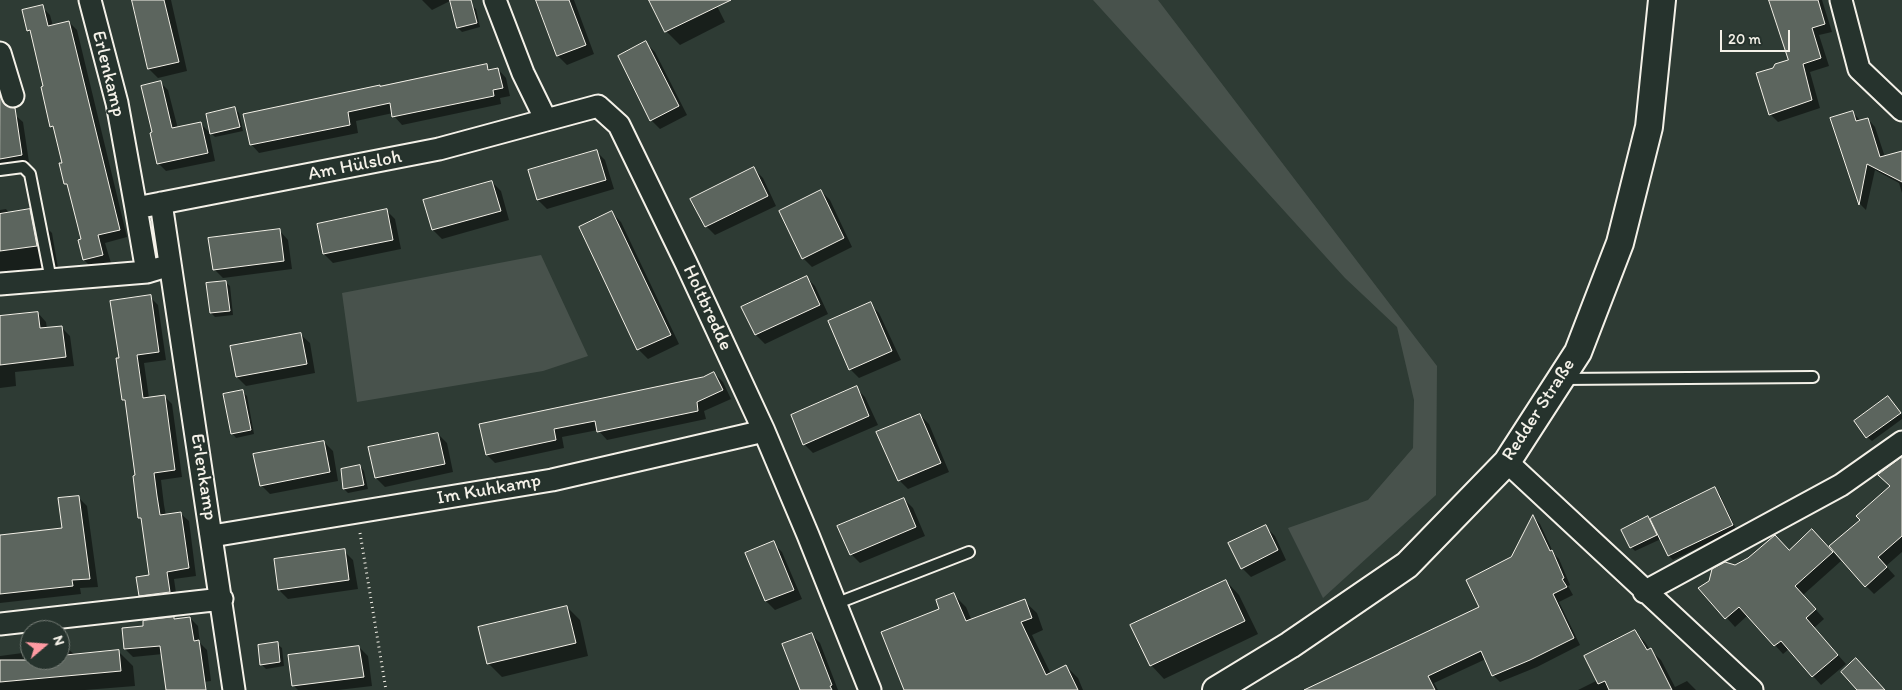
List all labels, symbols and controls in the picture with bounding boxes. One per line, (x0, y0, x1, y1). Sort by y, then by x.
scale bar (1722, 20, 1792, 52)
street label: Erlenkamp (86, 29, 130, 119)
text: 20 m (1728, 30, 1761, 48)
street label: Am Hülsloh (306, 146, 404, 186)
street label: Holtbredde (677, 262, 737, 354)
street label: Redder Straße (1497, 355, 1581, 465)
street label: Erlenkamp (185, 432, 221, 522)
street label: Im Kuhkamp (435, 470, 543, 510)
north arrow (20, 620, 70, 670)
text: N (49, 633, 68, 648)

